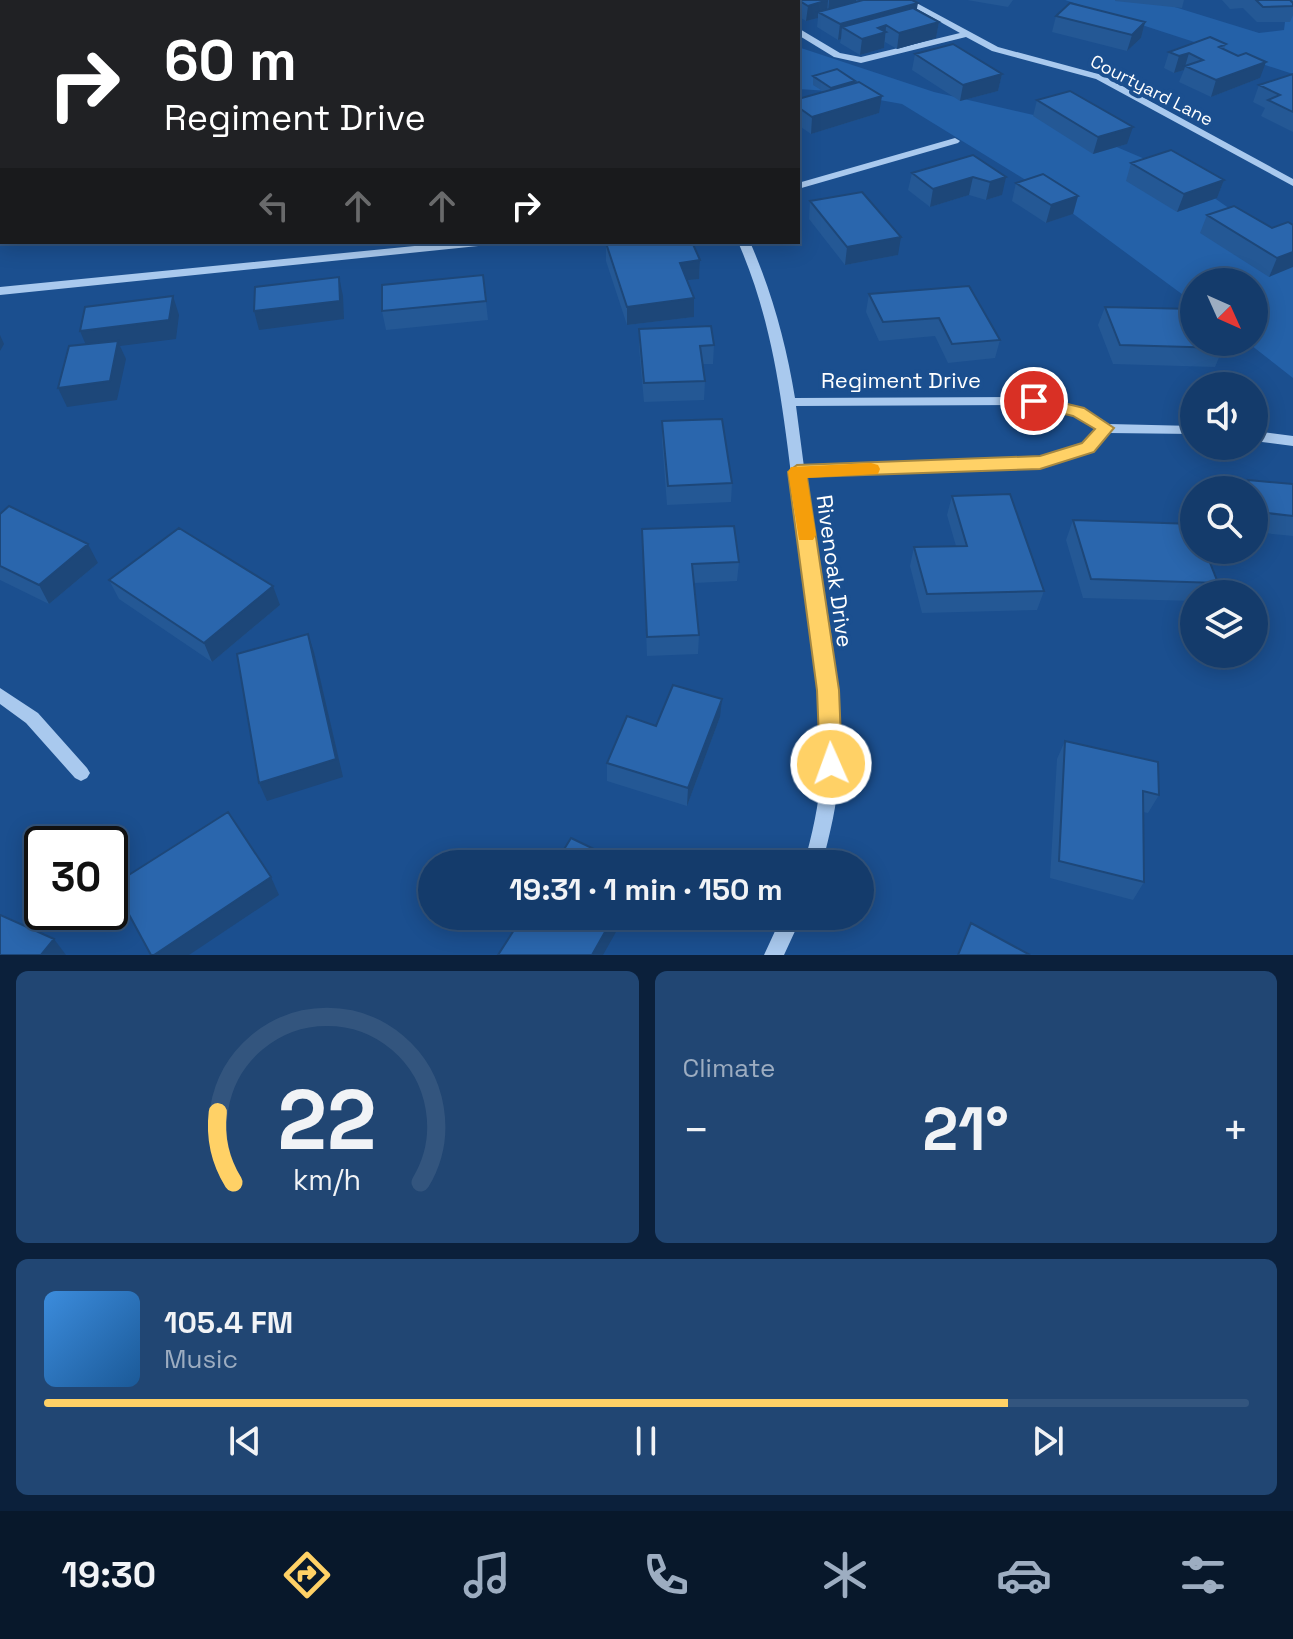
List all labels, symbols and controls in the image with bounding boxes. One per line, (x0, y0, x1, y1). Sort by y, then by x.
text: 60 m (164, 25, 297, 96)
icon: right (32, 32, 136, 136)
street label: Courtyard Lane (1087, 49, 1217, 131)
text: Regiment Drive (164, 95, 426, 141)
icon: left (252, 184, 296, 228)
icon: ahead (336, 184, 380, 228)
icon: ahead (420, 184, 464, 228)
icon: right (504, 184, 548, 228)
north arrow (1180, 268, 1268, 356)
map controls (1180, 268, 1268, 668)
street label: Regiment Drive (821, 366, 981, 394)
pin (1000, 367, 1068, 435)
button: sound (1180, 372, 1268, 460)
icon: arrive (1012, 379, 1056, 423)
button: search (1180, 476, 1268, 564)
street label: Rivenoak Drive (810, 493, 860, 649)
button: layers (1180, 580, 1268, 668)
position arrow (789, 722, 873, 806)
speed limit sign: 30 (24, 826, 128, 930)
text: 19:31 · 1 min · 150 m (509, 870, 783, 909)
text: Climate (683, 1051, 775, 1085)
text: 22 (278, 1067, 377, 1173)
text: 21° (923, 1091, 1009, 1168)
text: − (683, 1102, 710, 1158)
text: + (1222, 1102, 1249, 1158)
text: km/h (293, 1162, 361, 1198)
text: 105.4 FM (164, 1303, 293, 1342)
text: Music (164, 1342, 238, 1376)
icon: previous (223, 1419, 267, 1463)
icon: pause (624, 1419, 668, 1463)
icon: next (1026, 1419, 1070, 1463)
icon: directions (279, 1547, 335, 1603)
icon: music (459, 1547, 515, 1603)
icon: phone (638, 1547, 694, 1603)
icon: climate (817, 1547, 873, 1603)
icon: car (996, 1547, 1052, 1603)
icon: filters (1175, 1547, 1231, 1603)
text: 19:30 (62, 1552, 156, 1598)

